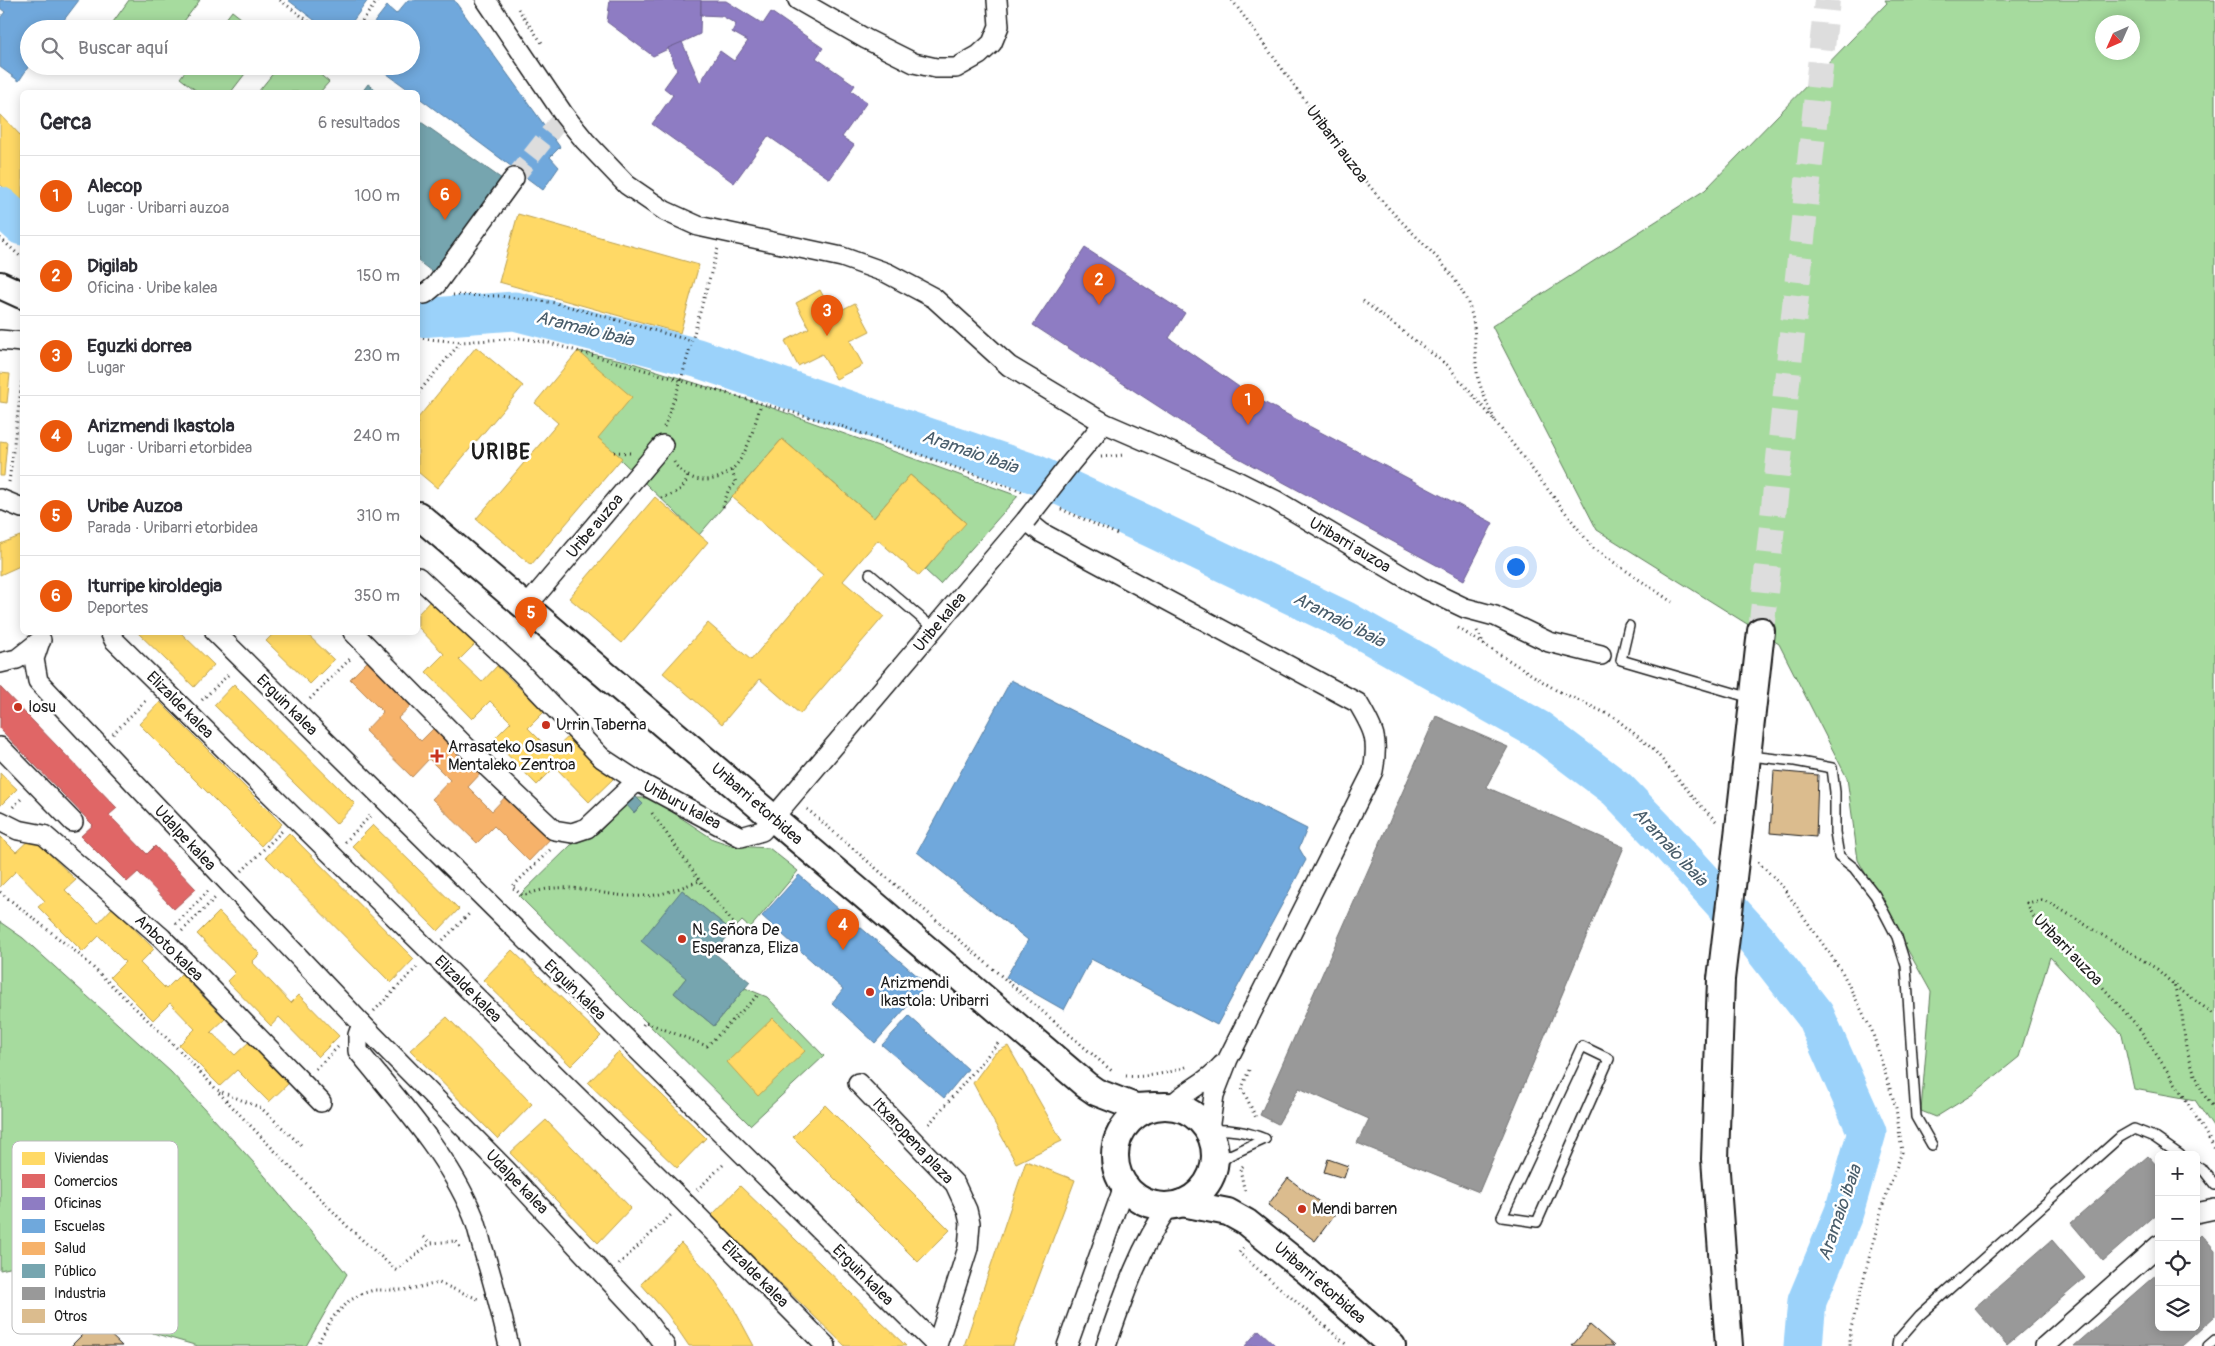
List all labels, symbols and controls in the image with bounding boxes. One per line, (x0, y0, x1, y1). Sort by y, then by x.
north arrow (2095, 15, 2140, 60)
search box (20, 20, 420, 75)
icon: search (38, 34, 66, 62)
text: Buscar aquí (78, 36, 169, 60)
street label: Uribarri auzoa (1301, 101, 1373, 187)
text: Cerca (40, 109, 91, 136)
text: 6 resultados (318, 113, 400, 133)
text: Alecop (87, 174, 142, 198)
pin: 6 (429, 179, 461, 220)
text: 1 (53, 186, 59, 206)
text: 100 m (354, 186, 400, 206)
text: Lugar · Uribarri auzoa (87, 198, 229, 218)
text: Digilab (87, 254, 138, 278)
pin: 2 (1083, 264, 1115, 305)
text: 2 (52, 266, 60, 286)
text: 150 m (356, 266, 400, 286)
text: Oficina · Uribe kalea (87, 278, 218, 298)
pin: 3 (811, 295, 843, 336)
water label: Aramaio ibaia (534, 306, 638, 353)
text: Eguzki dorrea (87, 334, 192, 358)
text: 3 (52, 346, 60, 366)
text: 230 m (354, 346, 400, 366)
text: Lugar (87, 358, 125, 378)
pin: 1 (1232, 384, 1264, 425)
text: Arizmendi Ikastola (87, 414, 235, 438)
water label: Aramaio ibaia (919, 425, 1022, 480)
text: 4 (51, 426, 61, 446)
text: 240 m (353, 426, 400, 446)
text: Lugar · Uribarri etorbidea (87, 438, 252, 458)
district label: URIBE (471, 439, 531, 466)
street label: Uribe auzoa (562, 490, 628, 562)
text: Uribe Auzoa (87, 494, 183, 518)
text: 5 (52, 506, 60, 526)
text: 310 m (356, 506, 400, 526)
street label: Uribarri auzoa (1306, 513, 1394, 577)
text: Parada · Uribarri etorbidea (87, 518, 258, 538)
your location (1503, 554, 1529, 580)
text: Iturripe kiroldegia (87, 574, 222, 598)
text: 6 (51, 586, 61, 606)
text: 350 m (354, 586, 400, 606)
water label: Aramaio ibaia (1289, 587, 1390, 654)
street label: Uribe kalea (909, 588, 971, 656)
pin: 5 (515, 597, 547, 638)
text: Deportes (87, 598, 148, 618)
street label: Elizalde kalea (142, 667, 218, 743)
street label: Erguin kalea (252, 670, 322, 740)
place label: Iosu (28, 697, 56, 717)
marker: Iosu (12, 701, 24, 713)
place label: Urrin Taberna (556, 715, 647, 735)
marker: Urrin Taberna (540, 719, 552, 731)
place label: Arrasateko Osasun Mentaleko Zentroa (448, 737, 576, 775)
marker: Arrasateko Osasun Mentaleko Zentroa (430, 749, 444, 763)
street label: Uribarri etorbidea (707, 759, 807, 849)
street label: Uriburu kalea (640, 776, 724, 834)
street label: Udalpe kalea (150, 801, 220, 875)
water label: Aramaio ibaia (1628, 803, 1713, 892)
pin: 4 (827, 909, 859, 950)
street label: Anboto kalea (131, 910, 207, 986)
street label: Uribarri auzoa (2029, 910, 2107, 990)
place label: N. Señora De Esperanza, Eliza (692, 920, 798, 958)
marker: N. Señora De Esperanza, Eliza (676, 933, 688, 945)
street label: Elizalde kalea (430, 951, 506, 1027)
street label: Erguin kalea (540, 956, 610, 1024)
place label: Arizmendi Ikastola: Uribarri (880, 973, 989, 1011)
marker: Arizmendi Ikastola: Uribarri (864, 986, 876, 998)
street label: Itxaropena plaza (868, 1094, 958, 1188)
legend (12, 1141, 178, 1334)
street label: Udalpe kalea (481, 1146, 553, 1218)
text: Viviendas (54, 1150, 109, 1167)
map controls (2155, 1151, 2200, 1331)
button: + (2155, 1151, 2200, 1196)
water label: Aramaio ibaia (1813, 1161, 1868, 1264)
text: Comercios (54, 1173, 118, 1190)
text: Oficinas (54, 1195, 102, 1212)
button: − (2155, 1196, 2200, 1241)
place label: Mendi barren (1312, 1199, 1397, 1219)
marker: Mendi barren (1296, 1203, 1308, 1215)
text: Escuelas (54, 1218, 105, 1235)
street label: Elizalde kalea (717, 1236, 793, 1312)
street label: Uribarri etorbidea (1270, 1238, 1370, 1328)
text: Salud (54, 1240, 86, 1257)
street label: Erguin kalea (828, 1240, 898, 1310)
button: locate (2155, 1241, 2200, 1286)
text: Público (54, 1263, 97, 1280)
text: Industria (54, 1285, 106, 1302)
button: layers (2155, 1286, 2200, 1331)
text: Otros (54, 1308, 88, 1325)

